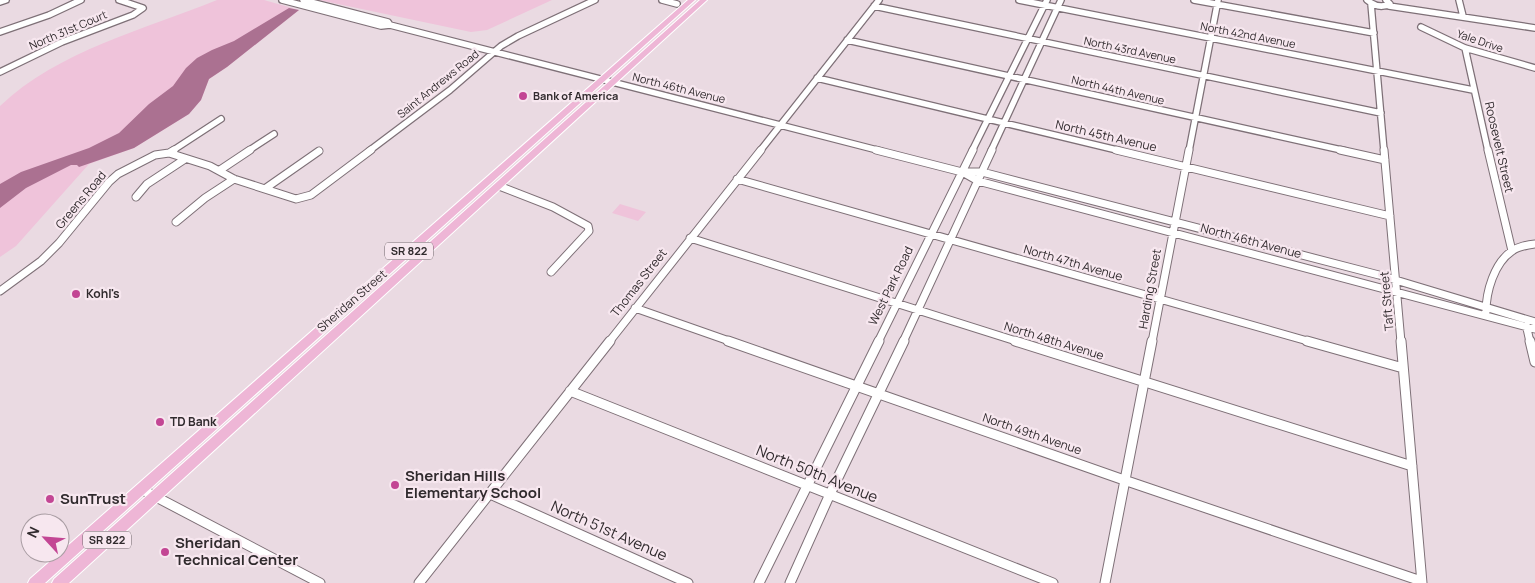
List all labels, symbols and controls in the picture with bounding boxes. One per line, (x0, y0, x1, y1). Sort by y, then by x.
street label: North 31st Court (27, 6, 109, 53)
street label: North 42nd Avenue (1199, 18, 1298, 51)
street label: Yale Drive (1455, 26, 1506, 56)
street label: North 43rd Avenue (1083, 32, 1178, 67)
street label: Saint Andrews Road (394, 46, 482, 121)
street label: North 46th Avenue (631, 69, 728, 106)
street label: North 44th Avenue (1070, 72, 1167, 108)
place label: Bank of America (533, 88, 618, 103)
marker: Bank of America (517, 90, 529, 102)
street label: Roosevelt Street (1481, 100, 1518, 194)
street label: North 45th Avenue (1054, 116, 1158, 155)
street label: Greens Road (51, 167, 110, 232)
street label: North 46th Avenue (1199, 219, 1304, 262)
street label: North 47th Avenue (1022, 240, 1125, 285)
road number: SR 822 (385, 242, 433, 260)
street label: West Park Road (864, 244, 917, 328)
street label: Thomas Street (607, 245, 671, 320)
street label: Harding Street (1134, 247, 1165, 330)
street label: Sheridan Street (313, 265, 390, 336)
street label: Taft Street (1375, 270, 1398, 332)
place label: Kohl's (86, 285, 120, 302)
marker: Kohl's (70, 288, 82, 300)
street label: North 48th Avenue (1002, 317, 1106, 364)
street label: North 49th Avenue (980, 409, 1084, 458)
place label: TD Bank (170, 413, 217, 430)
marker: TD Bank (154, 416, 166, 428)
street label: North 50th Avenue (753, 440, 881, 508)
place label: Sheridan Hills Elementary School (405, 465, 541, 503)
marker: Sheridan Hills Elementary School (389, 479, 401, 491)
place label: SunTrust (60, 488, 126, 509)
marker: SunTrust (44, 493, 56, 505)
street label: North 51st Avenue (548, 495, 671, 566)
north arrow (20, 513, 70, 563)
text: N (22, 523, 44, 541)
road number: SR 822 (83, 532, 131, 548)
place label: Sheridan Technical Center (175, 532, 298, 570)
marker: Sheridan Technical Center (159, 546, 171, 558)

